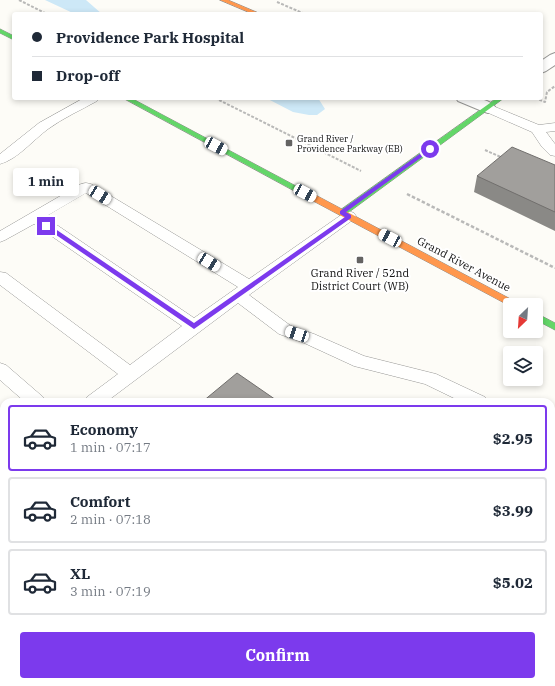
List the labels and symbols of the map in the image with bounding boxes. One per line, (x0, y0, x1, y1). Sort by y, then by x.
place label: Grand River / Providence Parkway (EB) (297, 133, 403, 154)
car (203, 135, 229, 157)
marker: Grand River / Providence Parkway (EB) (284, 138, 294, 148)
route start (421, 140, 439, 158)
callout: 1 min (13, 168, 79, 196)
car (292, 182, 318, 204)
car (87, 184, 113, 206)
route end (37, 217, 55, 235)
car (377, 227, 403, 249)
street label: Grand River Avenue (415, 233, 513, 295)
car (196, 251, 222, 273)
marker: Grand River / 52nd District Court (WB) (355, 255, 365, 265)
place label: Grand River / 52nd District Court (WB) (311, 266, 410, 293)
north arrow (503, 298, 543, 338)
car (284, 325, 310, 343)

